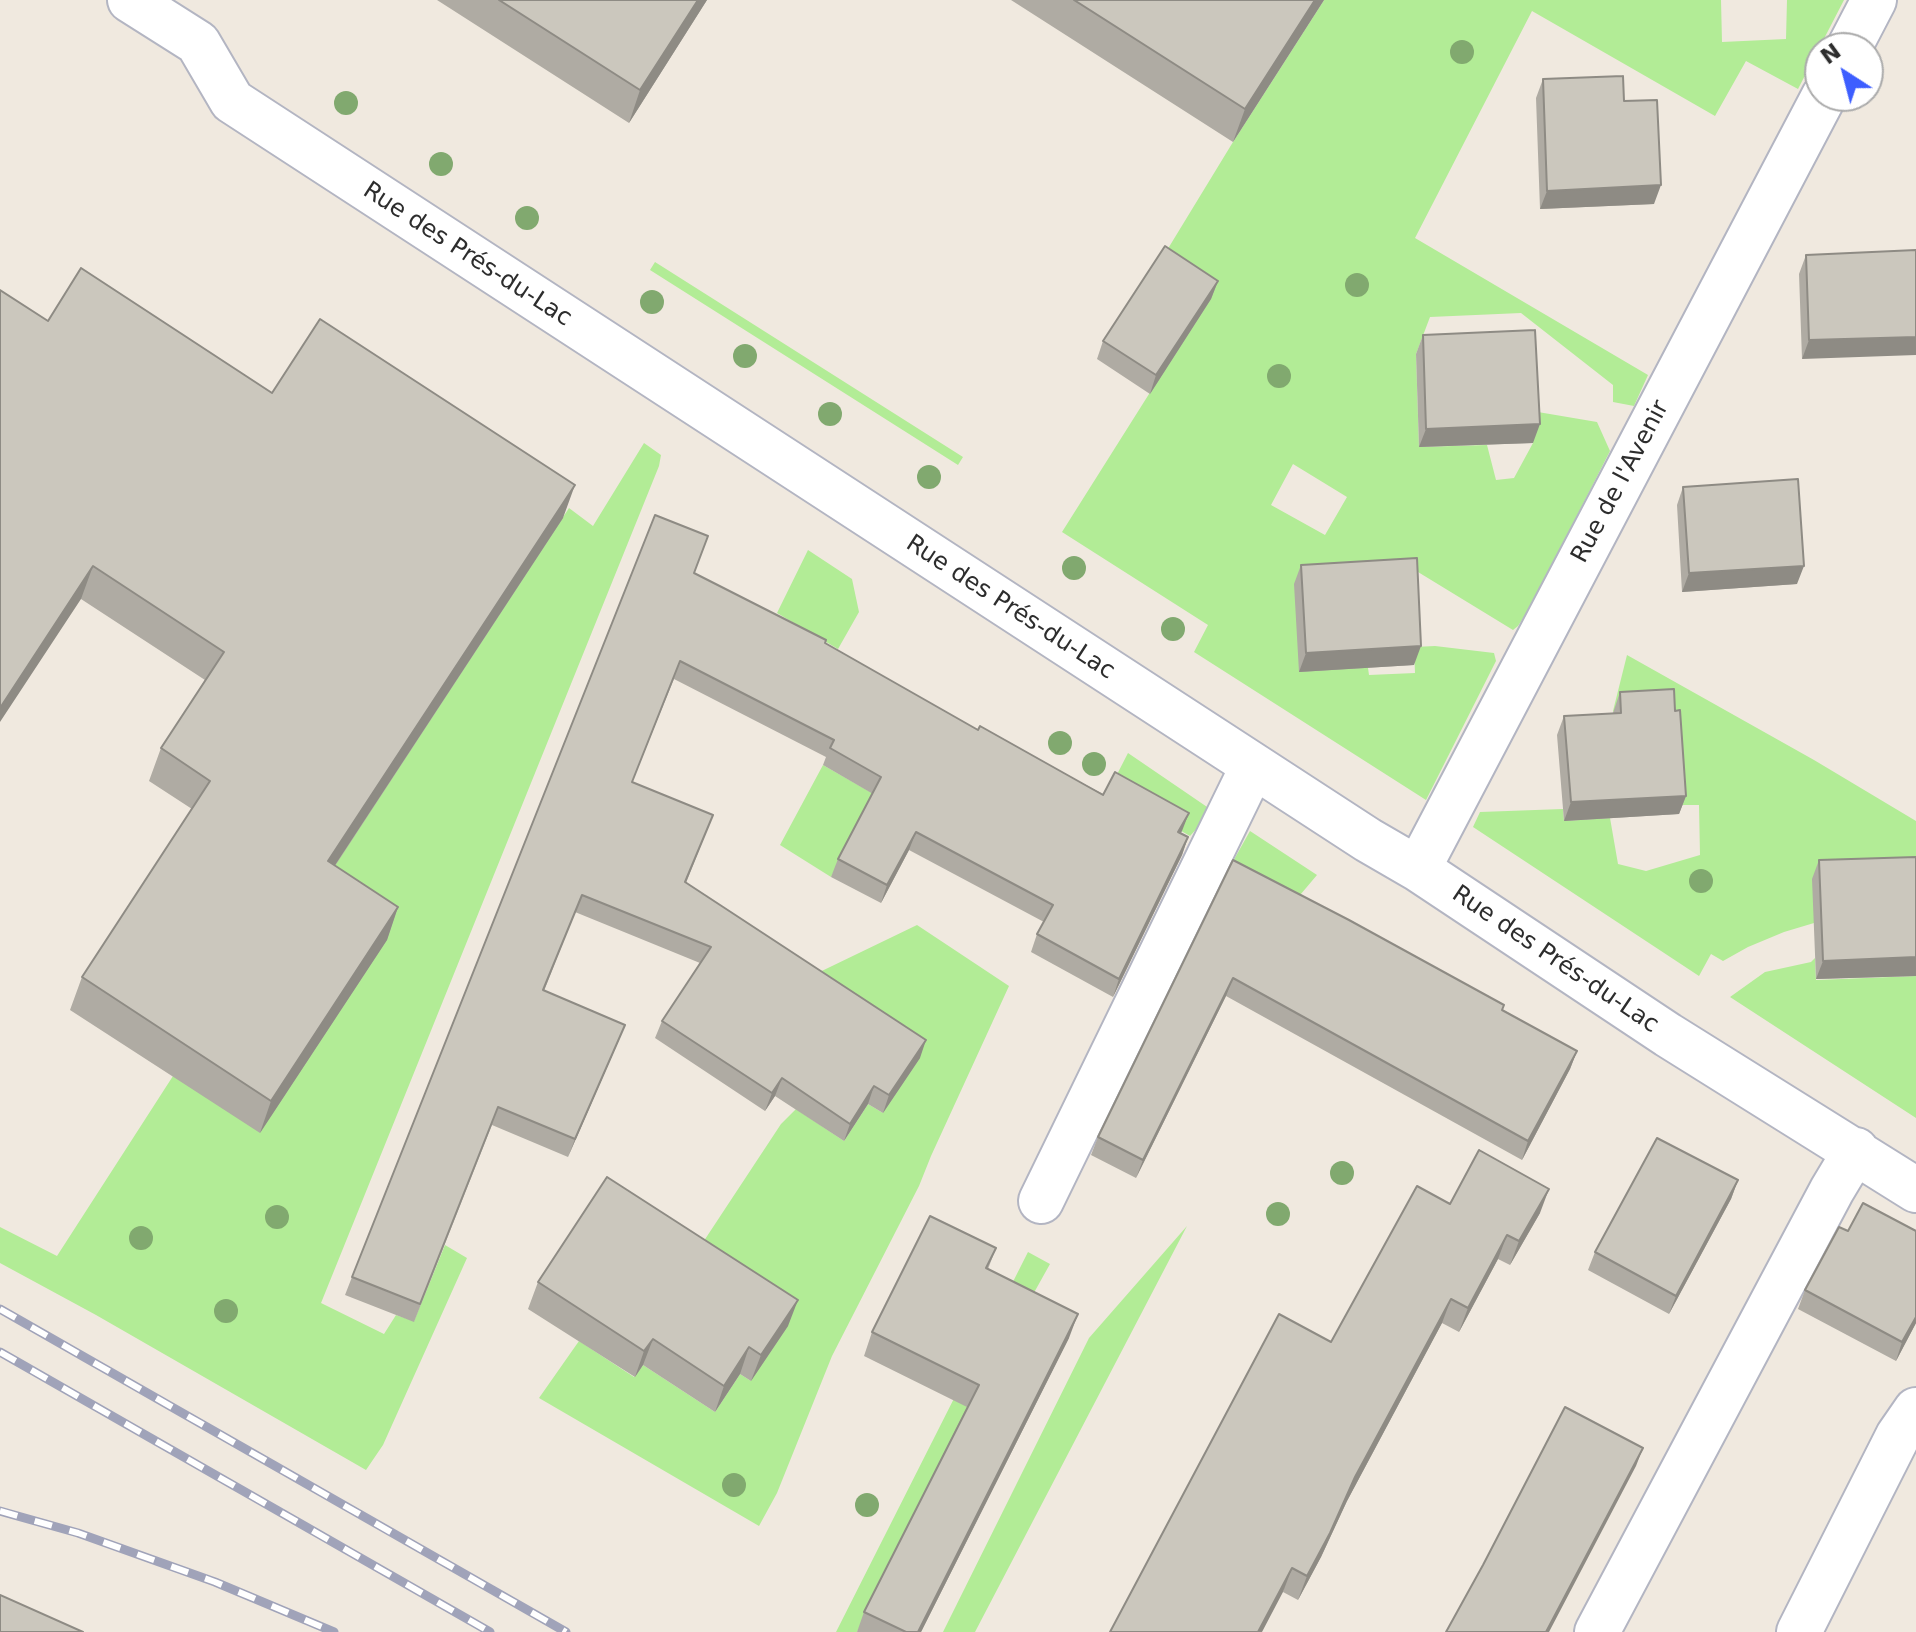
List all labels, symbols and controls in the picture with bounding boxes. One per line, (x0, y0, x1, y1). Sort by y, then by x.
north arrow (1804, 32, 1884, 112)
text: N (1816, 38, 1846, 69)
street label: Rue des Prés-du-Lac (357, 177, 577, 333)
street label: Rue de l'Avenir (1566, 396, 1676, 568)
street label: Rue des Prés-du-Lac (900, 530, 1120, 686)
street label: Rue des Prés-du-Lac (1446, 880, 1664, 1040)

